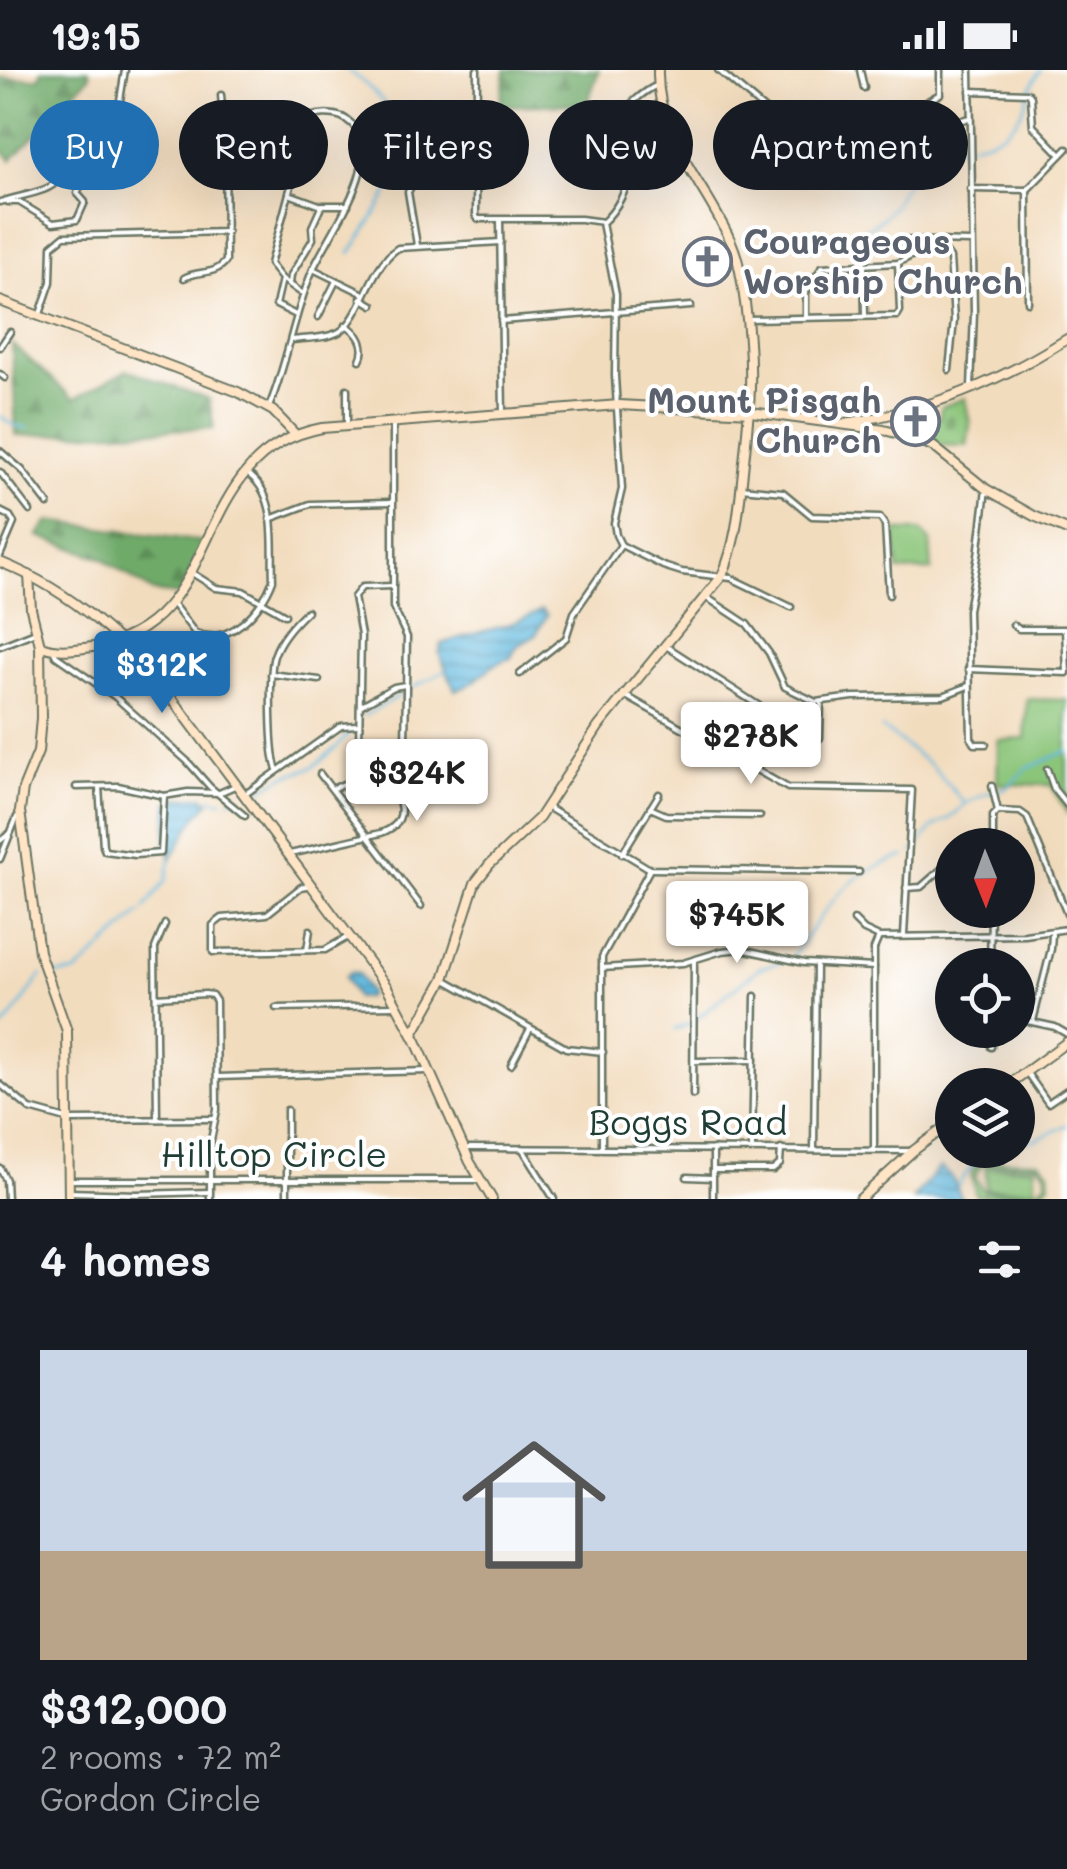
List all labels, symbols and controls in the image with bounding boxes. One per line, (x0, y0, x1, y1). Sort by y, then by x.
text: 19:15 (50, 10, 141, 60)
chip: Buy (30, 100, 159, 190)
chip: Rent (179, 100, 328, 190)
chip: Filters (348, 100, 529, 190)
chip: New (549, 100, 693, 190)
chip: Apartment (713, 100, 968, 190)
place label: Courageous Worship Church (743, 217, 1023, 303)
church icon: Courageous Worship Church (682, 236, 734, 288)
place label: Mount Pisgah Church (647, 376, 881, 462)
church icon: Mount Pisgah Church (890, 395, 942, 447)
pin: $312K (92, 631, 232, 716)
text: $312K (116, 642, 208, 684)
pin: $278K (681, 702, 821, 787)
text: $278K (703, 713, 799, 755)
pin: $324K (347, 739, 487, 824)
text: $324K (368, 750, 466, 792)
north arrow (935, 828, 1035, 928)
map controls (935, 828, 1035, 1168)
pin: $745K (667, 881, 807, 966)
text: $745K (688, 892, 786, 934)
button: locate (935, 948, 1035, 1048)
button: layers (935, 1068, 1035, 1168)
street label: Boggs Road (589, 1098, 787, 1144)
street label: Hilltop Circle (161, 1130, 387, 1176)
text: 4 homes (40, 1232, 211, 1287)
icon: filters (972, 1232, 1027, 1287)
icon: home (444, 1415, 624, 1595)
text: $312,000 (40, 1680, 227, 1735)
text: 2 rooms · 72 m² (40, 1735, 281, 1777)
text: Gordon Circle (40, 1777, 261, 1819)

